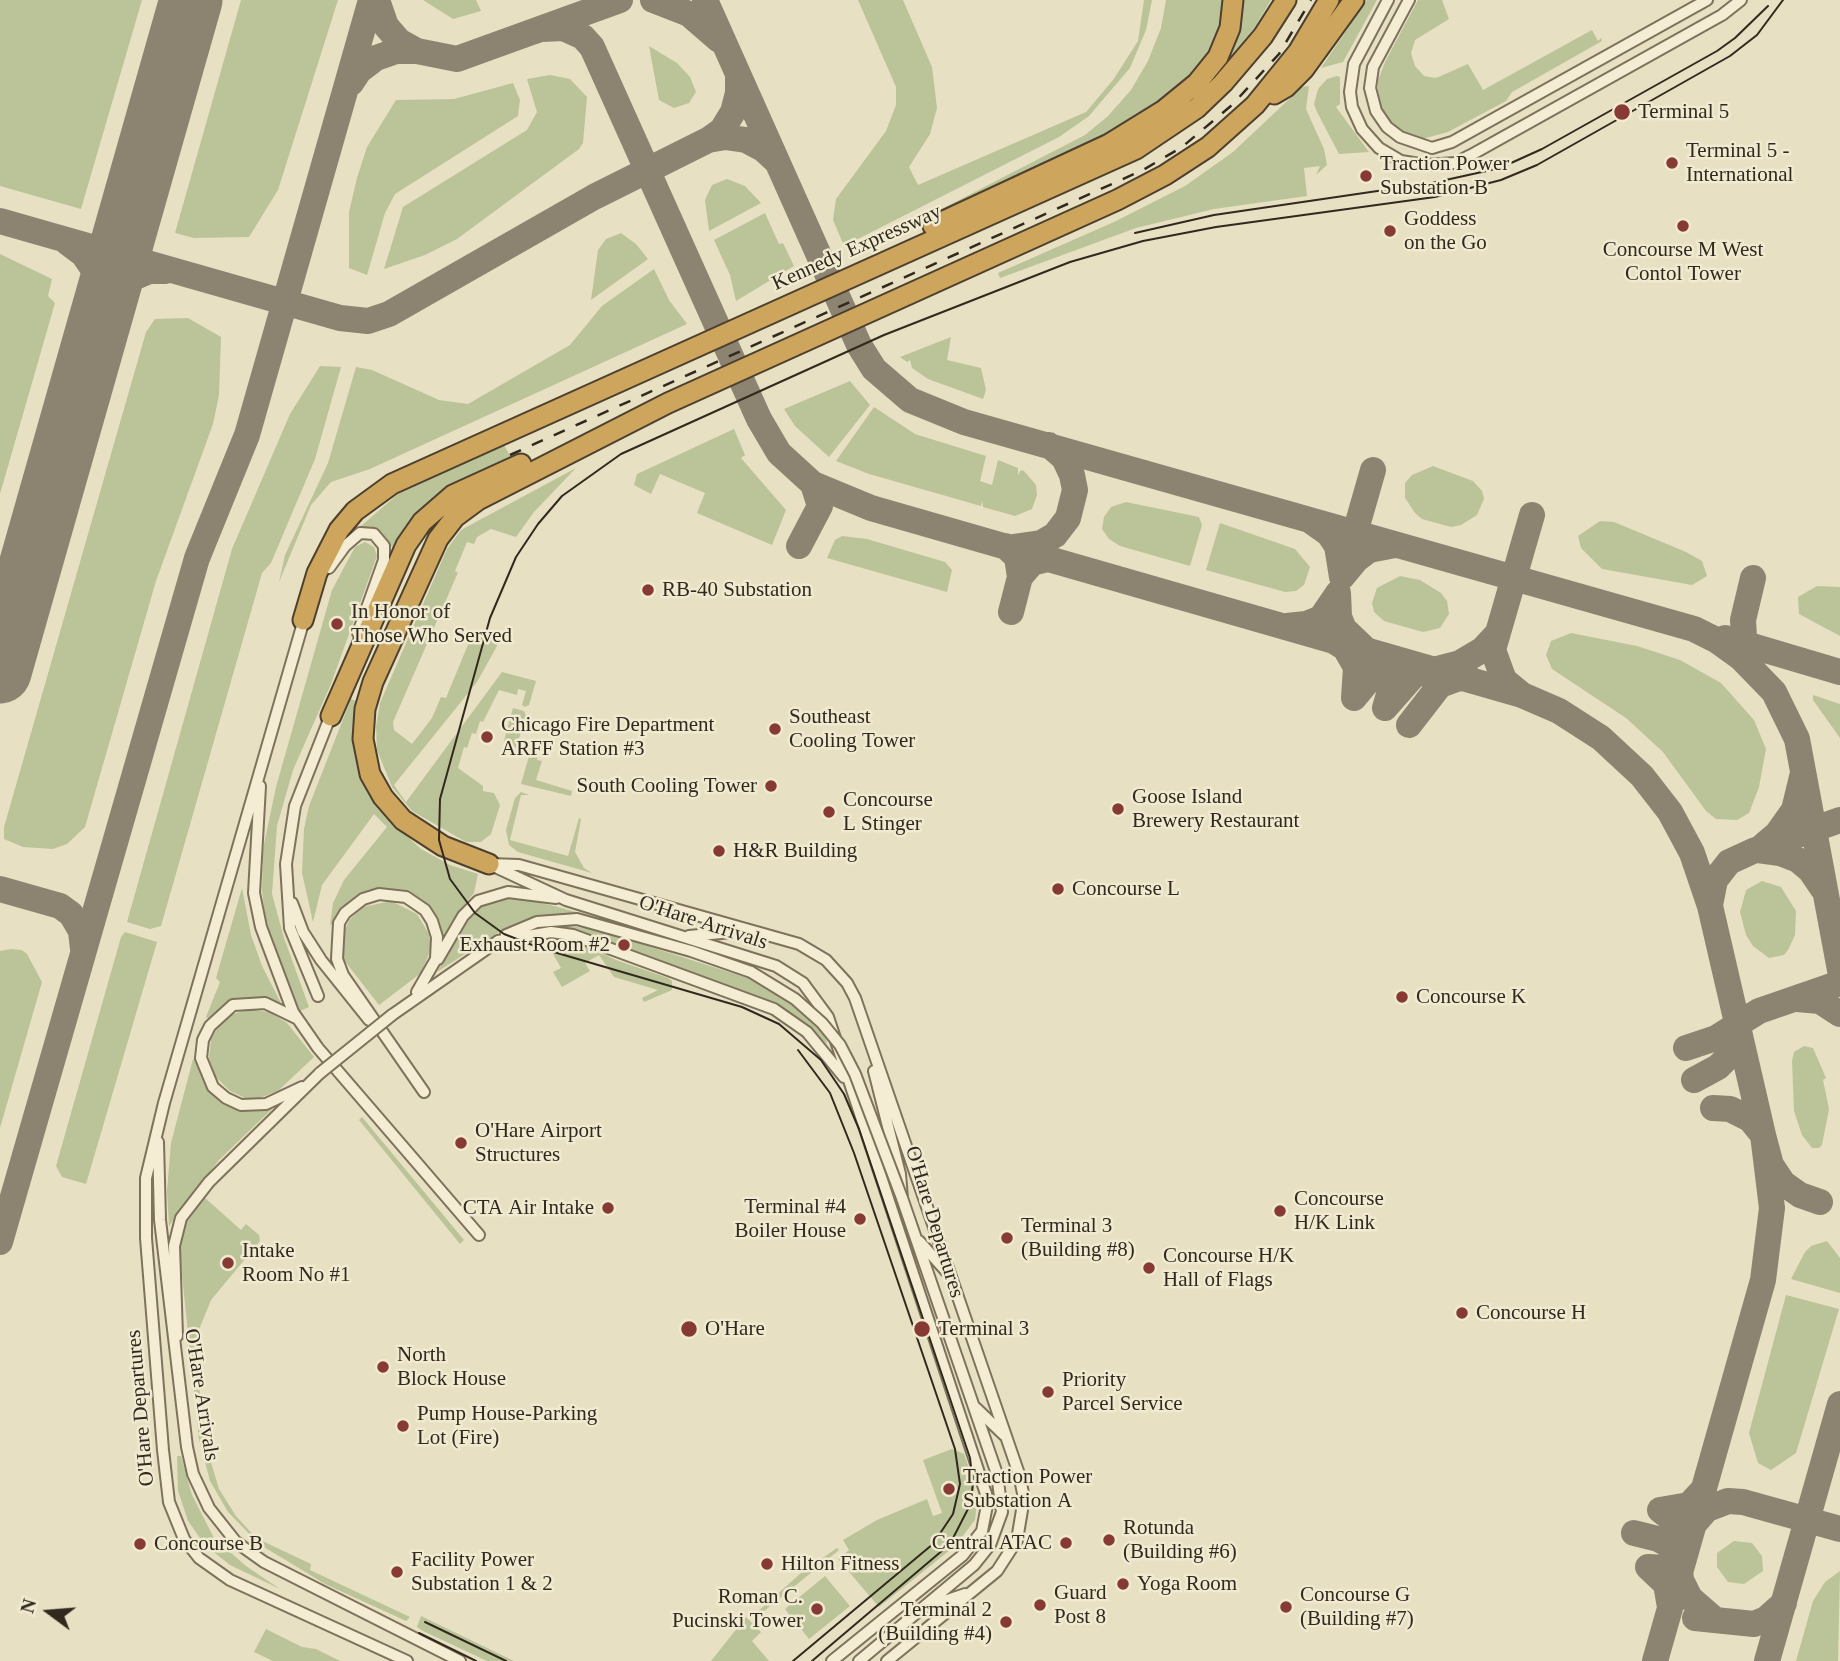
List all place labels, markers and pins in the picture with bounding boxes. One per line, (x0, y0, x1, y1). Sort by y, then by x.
place label: Terminal 5 (1638, 99, 1729, 125)
marker: Terminal 5 (1612, 102, 1632, 122)
place label: Terminal 5 - International (1686, 138, 1793, 188)
place label: Traction Power Substation B (1380, 151, 1509, 201)
marker: Terminal 5 - International (1664, 155, 1680, 171)
marker: Traction Power Substation B (1358, 168, 1374, 184)
place label: Goddess on the Go (1404, 206, 1487, 256)
marker: Concourse M West Contol Tower (1675, 218, 1691, 234)
marker: Goddess on the Go (1382, 223, 1398, 239)
place label: Concourse M West Contol Tower (1603, 237, 1763, 287)
place label: RB-40 Substation (662, 577, 812, 603)
marker: RB-40 Substation (640, 582, 656, 598)
place label: In Honor of Those Who Served (351, 599, 512, 649)
marker: In Honor of Those Who Served (329, 616, 345, 632)
place label: Southeast Cooling Tower (789, 704, 915, 754)
place label: Chicago Fire Department ARFF Station #3 (501, 712, 714, 762)
marker: Southeast Cooling Tower (767, 721, 783, 737)
marker: Chicago Fire Department ARFF Station #3 (479, 729, 495, 745)
place label: South Cooling Tower (576, 773, 757, 799)
marker: South Cooling Tower (763, 778, 779, 794)
place label: Goose Island Brewery Restaurant (1132, 784, 1299, 834)
place label: Concourse L Stinger (843, 787, 933, 837)
marker: Goose Island Brewery Restaurant (1110, 801, 1126, 817)
marker: Concourse L Stinger (821, 804, 837, 820)
place label: H&R Building (733, 838, 857, 864)
marker: H&R Building (711, 843, 727, 859)
place label: Concourse L (1072, 876, 1180, 902)
marker: Concourse L (1050, 881, 1066, 897)
place label: Exhaust Room #2 (460, 932, 610, 958)
marker: Exhaust Room #2 (616, 937, 632, 953)
place label: Concourse K (1416, 984, 1526, 1010)
marker: Concourse K (1394, 989, 1410, 1005)
place label: O'Hare Airport Structures (475, 1118, 602, 1168)
marker: O'Hare Airport Structures (453, 1135, 469, 1151)
place label: Concourse H/K Link (1294, 1186, 1384, 1236)
place label: Terminal #4 Boiler House (735, 1194, 846, 1244)
place label: CTA Air Intake (463, 1195, 594, 1221)
marker: CTA Air Intake (600, 1200, 616, 1216)
marker: Concourse H/K Link (1272, 1203, 1288, 1219)
marker: Terminal #4 Boiler House (852, 1211, 868, 1227)
place label: Terminal 3 (Building #8) (1021, 1213, 1135, 1263)
marker: Terminal 3 (Building #8) (999, 1230, 1015, 1246)
place label: Intake Room No #1 (242, 1238, 351, 1288)
place label: Concourse H/K Hall of Flags (1163, 1243, 1294, 1293)
marker: Intake Room No #1 (220, 1255, 236, 1271)
marker: Concourse H/K Hall of Flags (1141, 1260, 1157, 1276)
place label: Concourse H (1476, 1300, 1586, 1326)
marker: Concourse H (1454, 1305, 1470, 1321)
place label: O'Hare (705, 1316, 765, 1342)
place label: Terminal 3 (938, 1316, 1029, 1342)
marker: O'Hare (679, 1319, 699, 1339)
marker: Terminal 3 (912, 1319, 932, 1339)
place label: North Block House (397, 1342, 506, 1392)
marker: North Block House (375, 1359, 391, 1375)
place label: Priority Parcel Service (1062, 1367, 1183, 1417)
marker: Priority Parcel Service (1040, 1384, 1056, 1400)
place label: Pump House-Parking Lot (Fire) (417, 1401, 597, 1451)
marker: Pump House-Parking Lot (Fire) (395, 1418, 411, 1434)
place label: Traction Power Substation A (963, 1464, 1092, 1514)
marker: Traction Power Substation A (941, 1481, 957, 1497)
place label: Rotunda (Building #6) (1123, 1515, 1237, 1565)
place label: Central ATAC (932, 1530, 1052, 1556)
place label: Concourse B (154, 1531, 263, 1557)
marker: Rotunda (Building #6) (1101, 1532, 1117, 1548)
marker: Central ATAC (1058, 1535, 1074, 1551)
marker: Concourse B (132, 1536, 148, 1552)
place label: Facility Power Substation 1 & 2 (411, 1547, 553, 1597)
place label: Hilton Fitness (781, 1551, 899, 1577)
marker: Hilton Fitness (759, 1556, 775, 1572)
marker: Facility Power Substation 1 & 2 (389, 1564, 405, 1580)
place label: Yoga Room (1137, 1571, 1237, 1597)
marker: Yoga Room (1115, 1576, 1131, 1592)
place label: Guard Post 8 (1054, 1580, 1106, 1630)
place label: Concourse G (Building #7) (1300, 1582, 1414, 1632)
place label: Roman C. Pucinski Tower (672, 1584, 803, 1634)
place label: Terminal 2 (Building #4) (878, 1597, 992, 1647)
marker: Guard Post 8 (1032, 1597, 1048, 1613)
marker: Concourse G (Building #7) (1278, 1599, 1294, 1615)
marker: Roman C. Pucinski Tower (809, 1601, 825, 1617)
marker: Terminal 2 (Building #4) (998, 1614, 1014, 1630)

